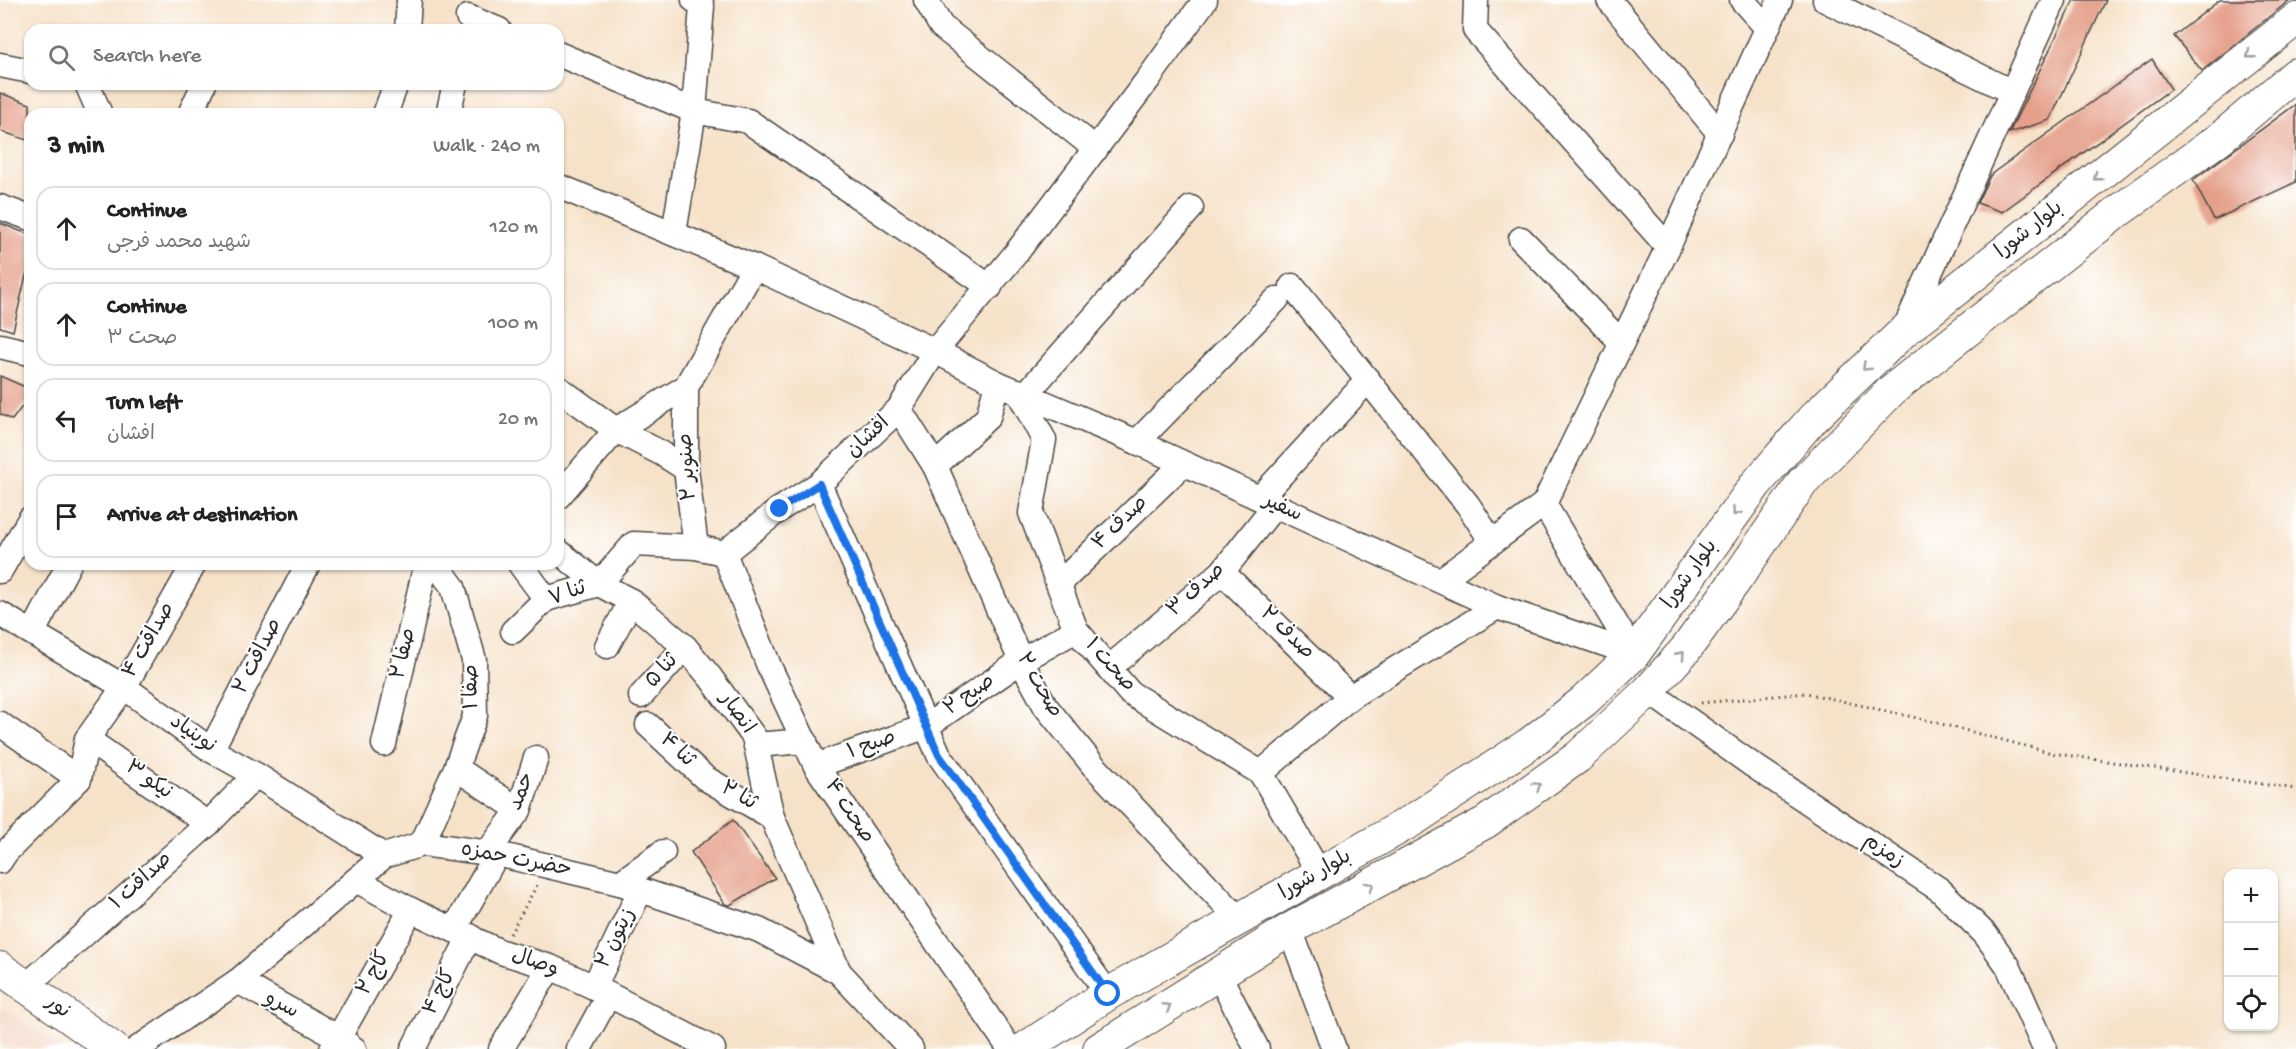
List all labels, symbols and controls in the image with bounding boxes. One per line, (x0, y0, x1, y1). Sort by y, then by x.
search box (24, 24, 564, 90)
icon: search (45, 41, 78, 74)
text: Search here (93, 44, 201, 70)
one-way arrow (2245, 48, 2256, 59)
text: 3 min (48, 132, 104, 163)
text: Walk · 240 m (433, 136, 540, 159)
one-way arrow (2093, 170, 2104, 181)
street label: بلوار شورا (1991, 197, 2069, 265)
text: Continue (107, 199, 187, 225)
icon: ahead (50, 212, 83, 245)
text: 120 m (490, 217, 538, 240)
text: شهید محمد فرجی (107, 232, 251, 255)
text: Continue (107, 295, 187, 321)
icon: ahead (50, 308, 83, 341)
text: 100 m (488, 313, 538, 336)
text: صحت ۳ (107, 328, 177, 351)
one-way arrow (1862, 360, 1873, 371)
text: Turn left (107, 391, 181, 417)
icon: left (50, 404, 83, 437)
text: 20 m (498, 409, 538, 432)
street label: افشان (842, 412, 896, 464)
text: افشان (107, 424, 155, 447)
street label: صنوبر ۲ (674, 432, 704, 502)
street label: سفیر (1257, 488, 1306, 529)
street label: صدف ۴ (1088, 491, 1154, 557)
route end (766, 495, 792, 521)
icon: arrive (50, 500, 83, 533)
text: Arrive at destination (107, 503, 297, 529)
one-way arrow (1732, 506, 1743, 517)
street label: بلوار شورا (1658, 536, 1724, 614)
street label: صدف ۳ (1163, 559, 1231, 623)
street label: ثنا ۷ (546, 576, 591, 613)
street label: صداقت ۴ (118, 599, 182, 683)
street label: صدف ۲ (1253, 602, 1319, 666)
street label: صداقت ۲ (229, 615, 289, 699)
street label: صفا ۲ (387, 626, 423, 682)
street label: صحت ۱ (1078, 634, 1140, 698)
street label: ثنا ۵ (641, 649, 685, 694)
street label: صحت ۲ (1009, 649, 1067, 723)
one-way arrow (1674, 651, 1685, 662)
street label: صفا ۱ (460, 664, 486, 710)
street label: صبح ۲ (940, 670, 1000, 722)
street label: انصار (712, 687, 759, 740)
street label: نوبنیاد (164, 710, 220, 760)
street label: صبح ۱ (844, 726, 900, 766)
street label: ثنا ۴ (653, 729, 699, 774)
street label: نیکو ۳ (120, 756, 176, 806)
street label: حمد (504, 769, 542, 815)
street label: صحت ۴ (817, 775, 879, 849)
street label: ثنا ۲ (716, 777, 761, 818)
one-way arrow (1530, 782, 1541, 793)
street label: زمزم (1858, 829, 1908, 875)
street label: حضرت حمزه (459, 838, 573, 884)
street label: بلوار شورا (1275, 845, 1357, 907)
street label: صداقت ۱ (106, 848, 178, 916)
map controls (2224, 869, 2278, 1031)
button: + (2224, 869, 2278, 923)
one-way arrow (1363, 881, 1374, 893)
street label: زیتون ۲ (592, 905, 642, 973)
button: − (2224, 923, 2278, 977)
street label: وصال (508, 944, 562, 984)
street label: کاج ۲ (353, 947, 397, 1001)
street label: کاج ۴ (419, 966, 463, 1020)
button: locate (2224, 977, 2278, 1031)
route start (1094, 980, 1120, 1006)
street label: سرو (259, 986, 302, 1025)
street label: نور (39, 990, 74, 1025)
one-way arrow (1161, 1003, 1171, 1015)

